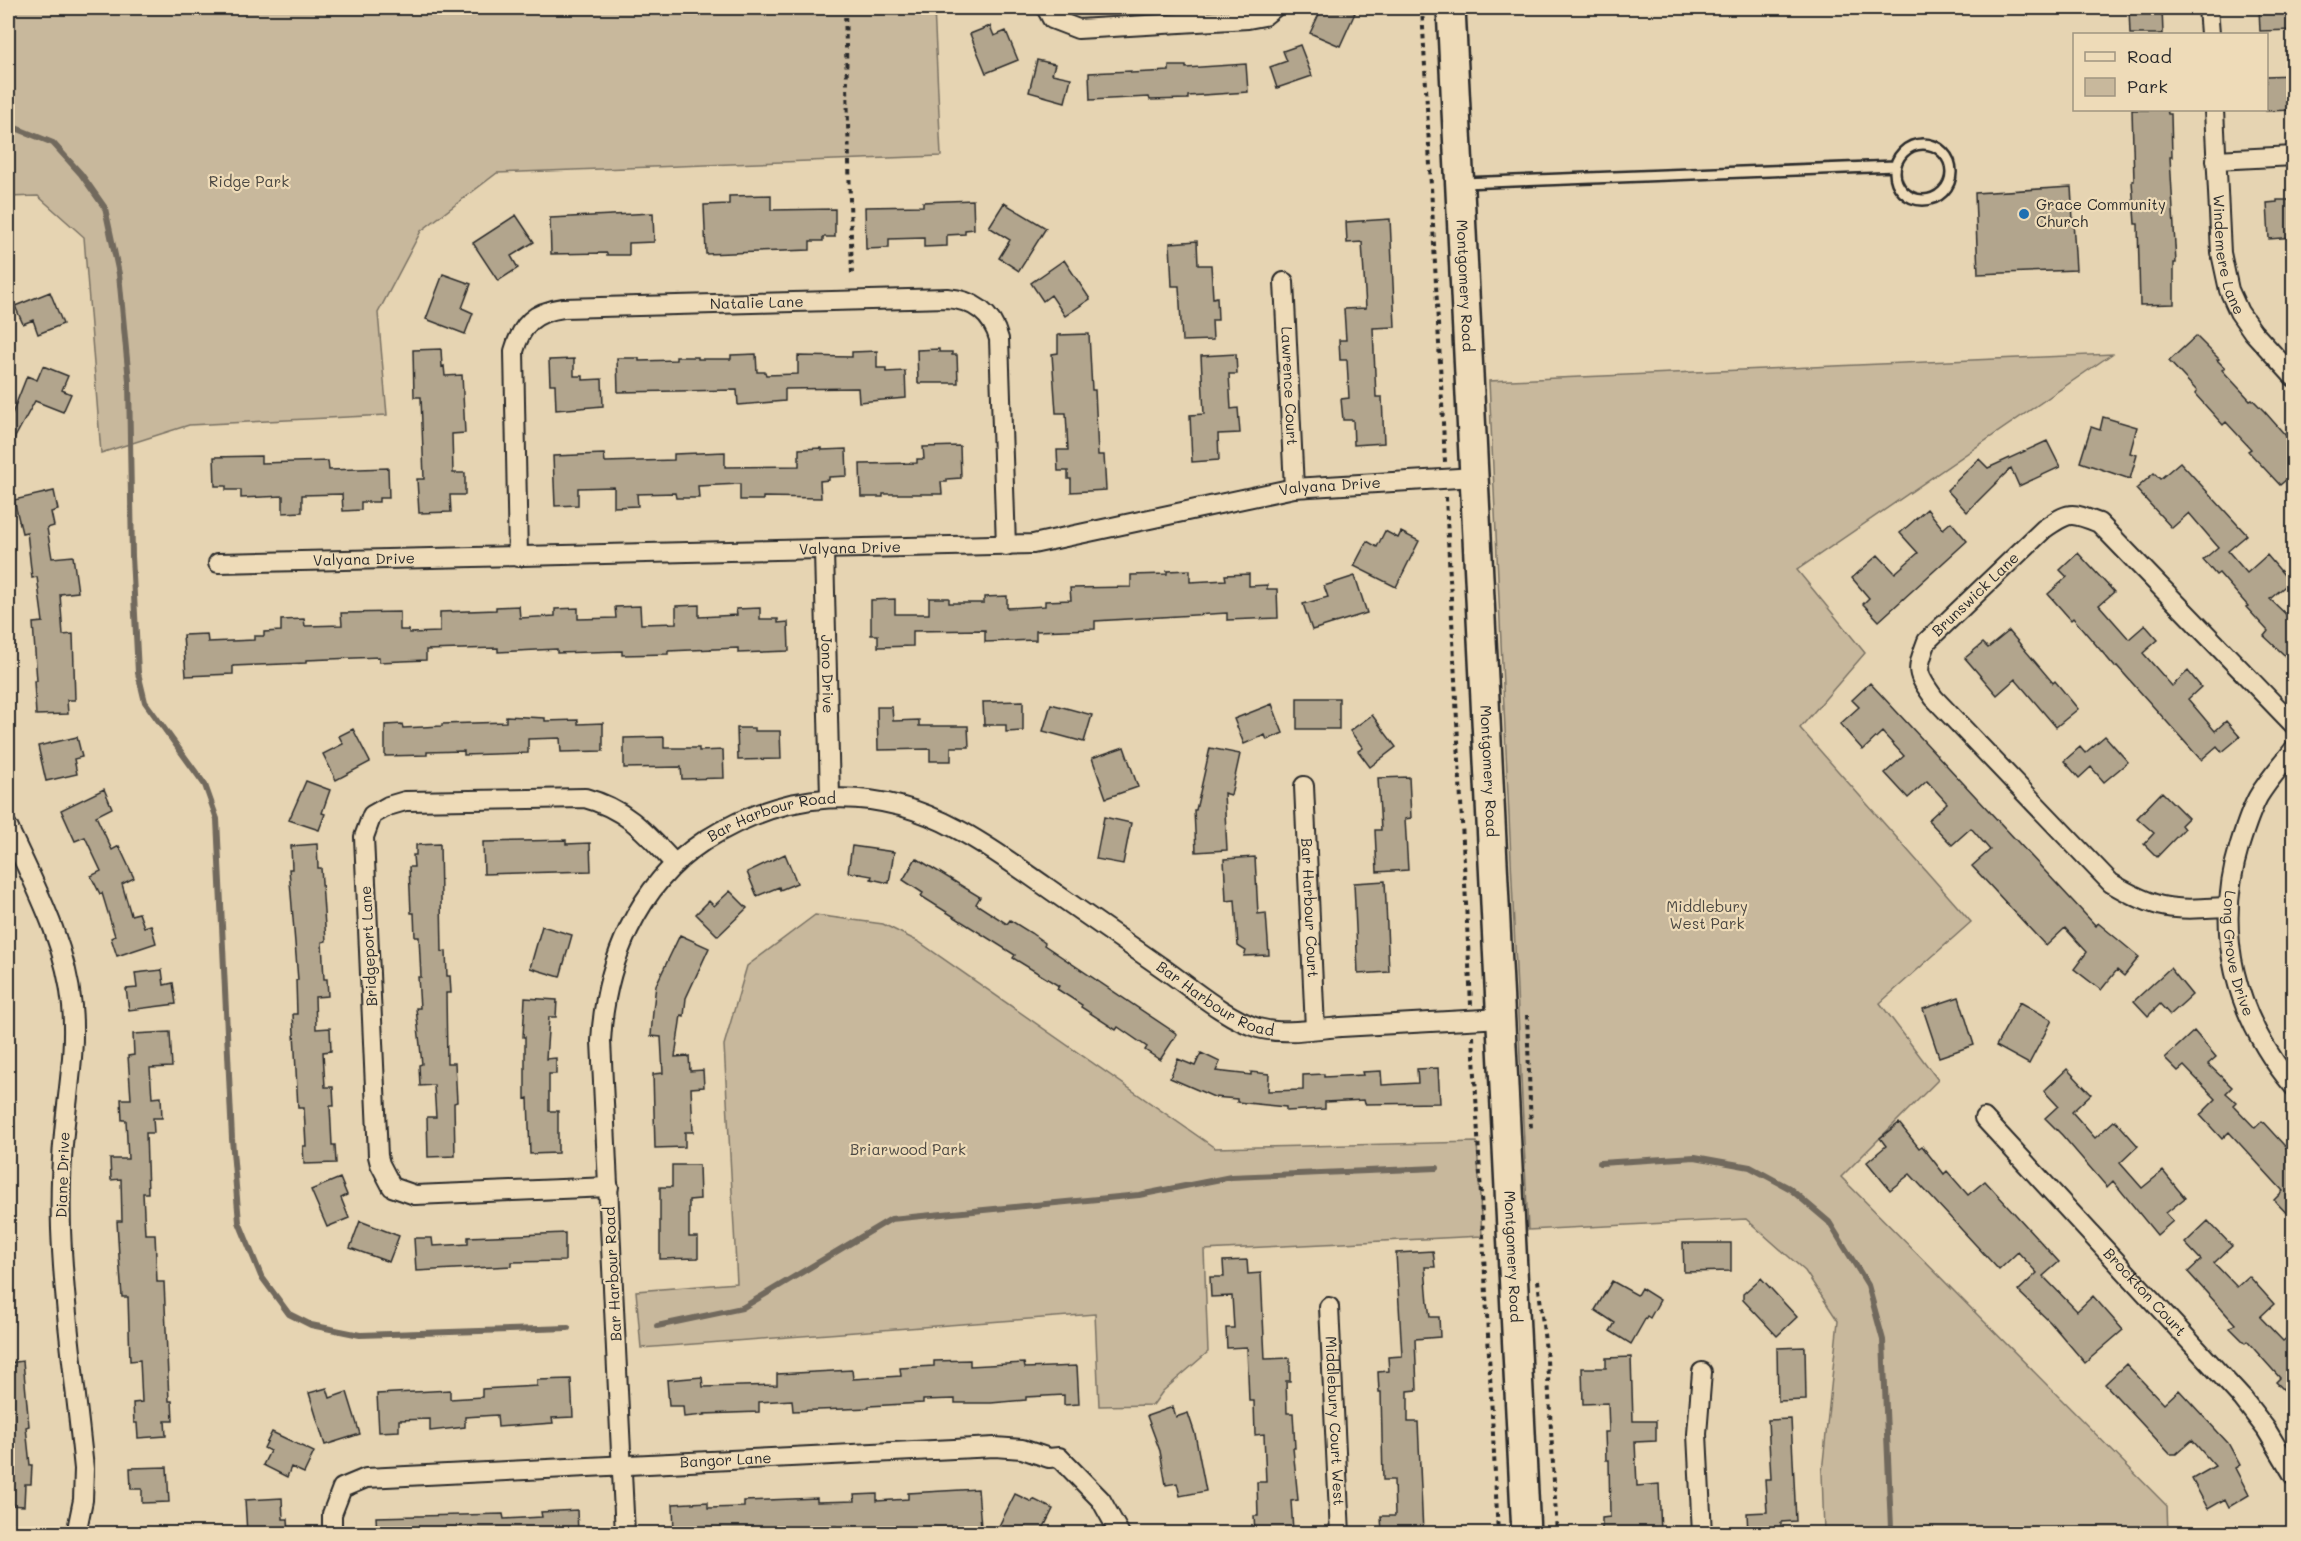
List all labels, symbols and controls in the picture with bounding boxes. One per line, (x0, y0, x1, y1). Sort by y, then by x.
legend (2073, 33, 2268, 111)
text: Road (2127, 44, 2172, 68)
text: Park (2127, 74, 2168, 98)
park label: Ridge Park (209, 171, 289, 191)
place label: Grace Community Church (2036, 194, 2166, 231)
street label: Windemere Lane (2209, 194, 2250, 318)
marker: Grace Community Church (2017, 207, 2031, 221)
street label: Montgomery Road (1452, 219, 1479, 352)
street label: Natalie Lane (710, 291, 804, 313)
street label: Lawrence Court (1277, 326, 1303, 446)
street label: Valyana Drive (1277, 472, 1381, 500)
street label: Valyana Drive (799, 536, 901, 558)
street label: Valyana Drive (313, 547, 415, 570)
street label: Brunswick Lane (1927, 547, 2023, 640)
street label: Jono Drive (817, 634, 839, 714)
street label: Montgomery Road (1476, 704, 1503, 838)
street label: Bar Harbour Road (703, 787, 837, 846)
street label: Bar Harbour Court (1297, 838, 1324, 978)
street label: Bridgeport Lane (355, 885, 381, 1007)
street label: Long Grove Drive (2220, 890, 2259, 1019)
park label: Middlebury West Park (1666, 896, 1748, 933)
street label: Bar Harbour Road (1153, 956, 1276, 1040)
street label: Diane Drive (51, 1132, 74, 1218)
park label: Briarwood Park (850, 1139, 966, 1159)
street label: Montgomery Road (1500, 1190, 1527, 1323)
street label: Bar Harbour Road (598, 1206, 626, 1342)
street label: Brockton Court (2100, 1243, 2191, 1340)
street label: Middlebury Court West (1321, 1336, 1350, 1506)
street label: Bangor Lane (679, 1447, 772, 1472)

